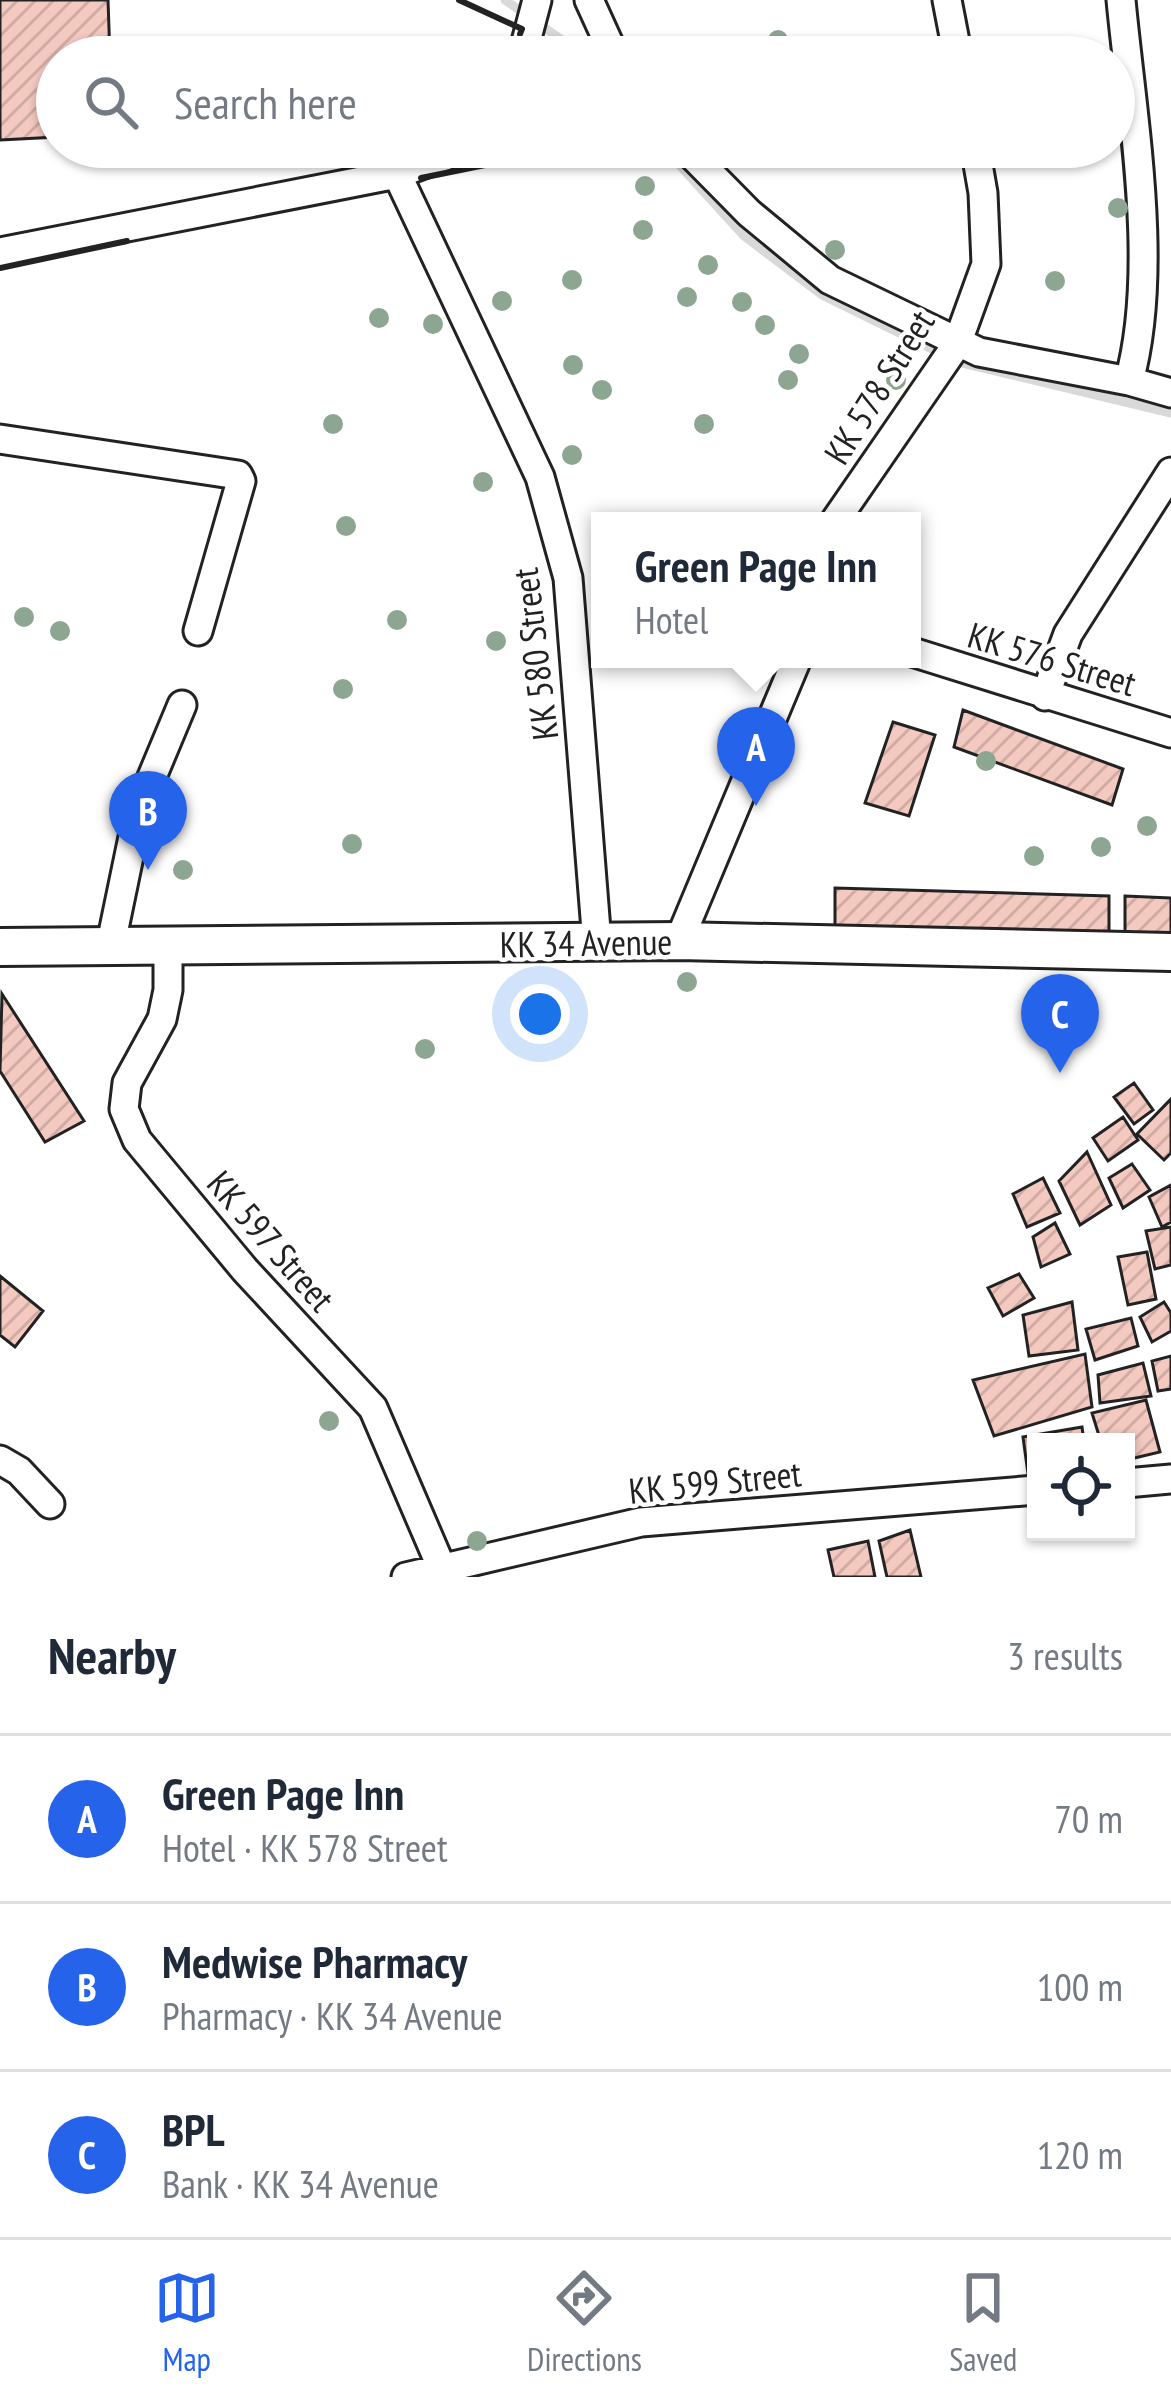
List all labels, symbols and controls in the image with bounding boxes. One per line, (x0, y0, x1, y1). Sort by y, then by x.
search box (36, 36, 1135, 168)
icon: search (78, 69, 144, 135)
text: Search here (174, 73, 357, 131)
street label: KK 578 Street (813, 301, 944, 473)
popup (591, 512, 921, 668)
text: Green Page Inn (635, 536, 877, 594)
street label: KK 580 Street (501, 565, 568, 743)
text: Hotel (635, 594, 708, 645)
street label: KK 576 Street (963, 611, 1142, 706)
pin: A (717, 707, 795, 806)
pin: B (109, 771, 187, 870)
street label: KK 34 Avenue (499, 917, 673, 968)
pin: C (1021, 974, 1099, 1073)
your location (510, 984, 570, 1044)
street label: KK 597 Street (197, 1161, 345, 1321)
map controls (1027, 1433, 1135, 1541)
button: locate (1027, 1433, 1135, 1541)
street label: KK 599 Street (626, 1449, 804, 1514)
text: Nearby (48, 1622, 176, 1688)
text: 3 results (1007, 1630, 1123, 1681)
text: Green Page Inn (162, 1764, 404, 1822)
text: A (77, 1793, 97, 1844)
text: 70 m (1054, 1793, 1123, 1844)
text: Hotel · KK 578 Street (162, 1822, 448, 1873)
text: Medwise Pharmacy (162, 1932, 467, 1990)
text: B (77, 1961, 97, 2012)
text: 100 m (1037, 1961, 1123, 2012)
text: Pharmacy · KK 34 Avenue (162, 1990, 503, 2041)
text: BPL (162, 2100, 225, 2158)
text: C (78, 2129, 96, 2180)
text: 120 m (1037, 2129, 1123, 2180)
text: Bank · KK 34 Avenue (162, 2158, 439, 2209)
tab: Map (154, 2265, 220, 2380)
tab: Directions (527, 2265, 642, 2380)
tab: Saved (949, 2265, 1017, 2380)

